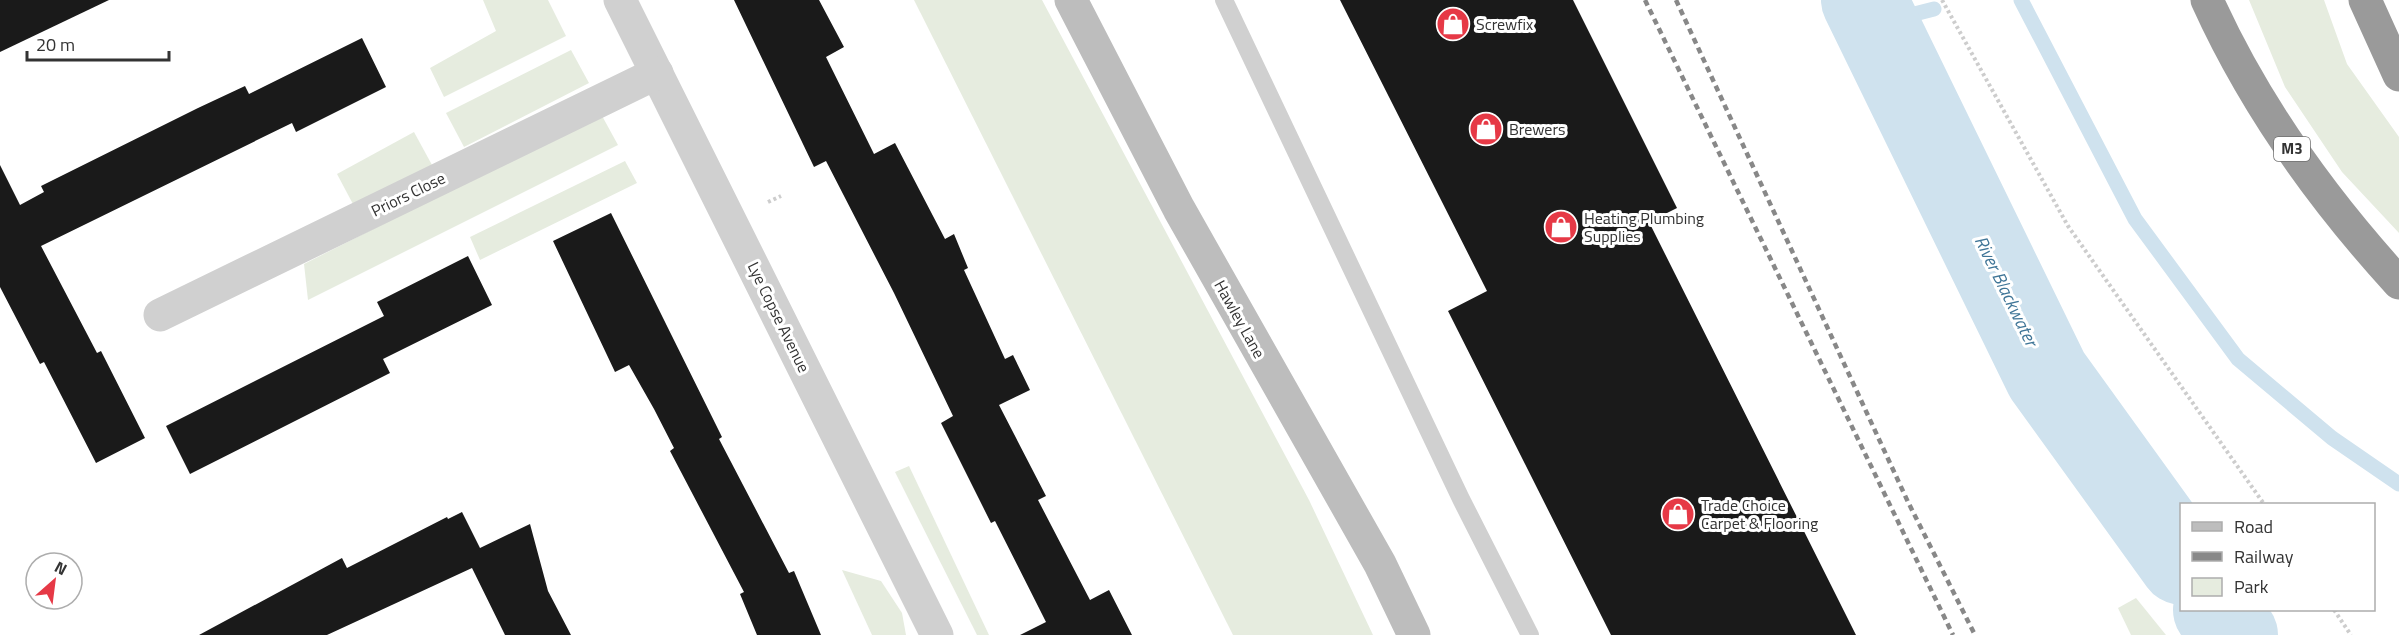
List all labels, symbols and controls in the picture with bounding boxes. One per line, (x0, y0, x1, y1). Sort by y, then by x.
shop icon: Screwfix (1435, 6, 1471, 42)
place label: Screwfix (1476, 12, 1533, 36)
scale bar (27, 24, 170, 62)
text: 20 m (36, 31, 75, 58)
shop icon: Brewers (1468, 111, 1504, 147)
place label: Brewers (1509, 117, 1565, 141)
road number: M3 (2274, 137, 2310, 161)
street label: Priors Close (367, 166, 449, 222)
place label: Heating Plumbing Supplies (1584, 206, 1704, 248)
shop icon: Heating Plumbing Supplies (1543, 209, 1579, 245)
water label: River Blackwater (1968, 231, 2046, 353)
street label: Lye Copse Avenue (742, 258, 816, 376)
street label: Hawley Lane (1209, 275, 1271, 363)
place label: Trade Choice Carpet & Flooring (1701, 493, 1818, 535)
shop icon: Trade Choice Carpet & Flooring (1660, 496, 1696, 532)
legend (2180, 503, 2375, 611)
text: Road (2234, 513, 2273, 540)
text: Railway (2234, 543, 2294, 570)
north arrow (24, 551, 84, 611)
text: N (51, 555, 72, 581)
text: Park (2234, 573, 2269, 600)

